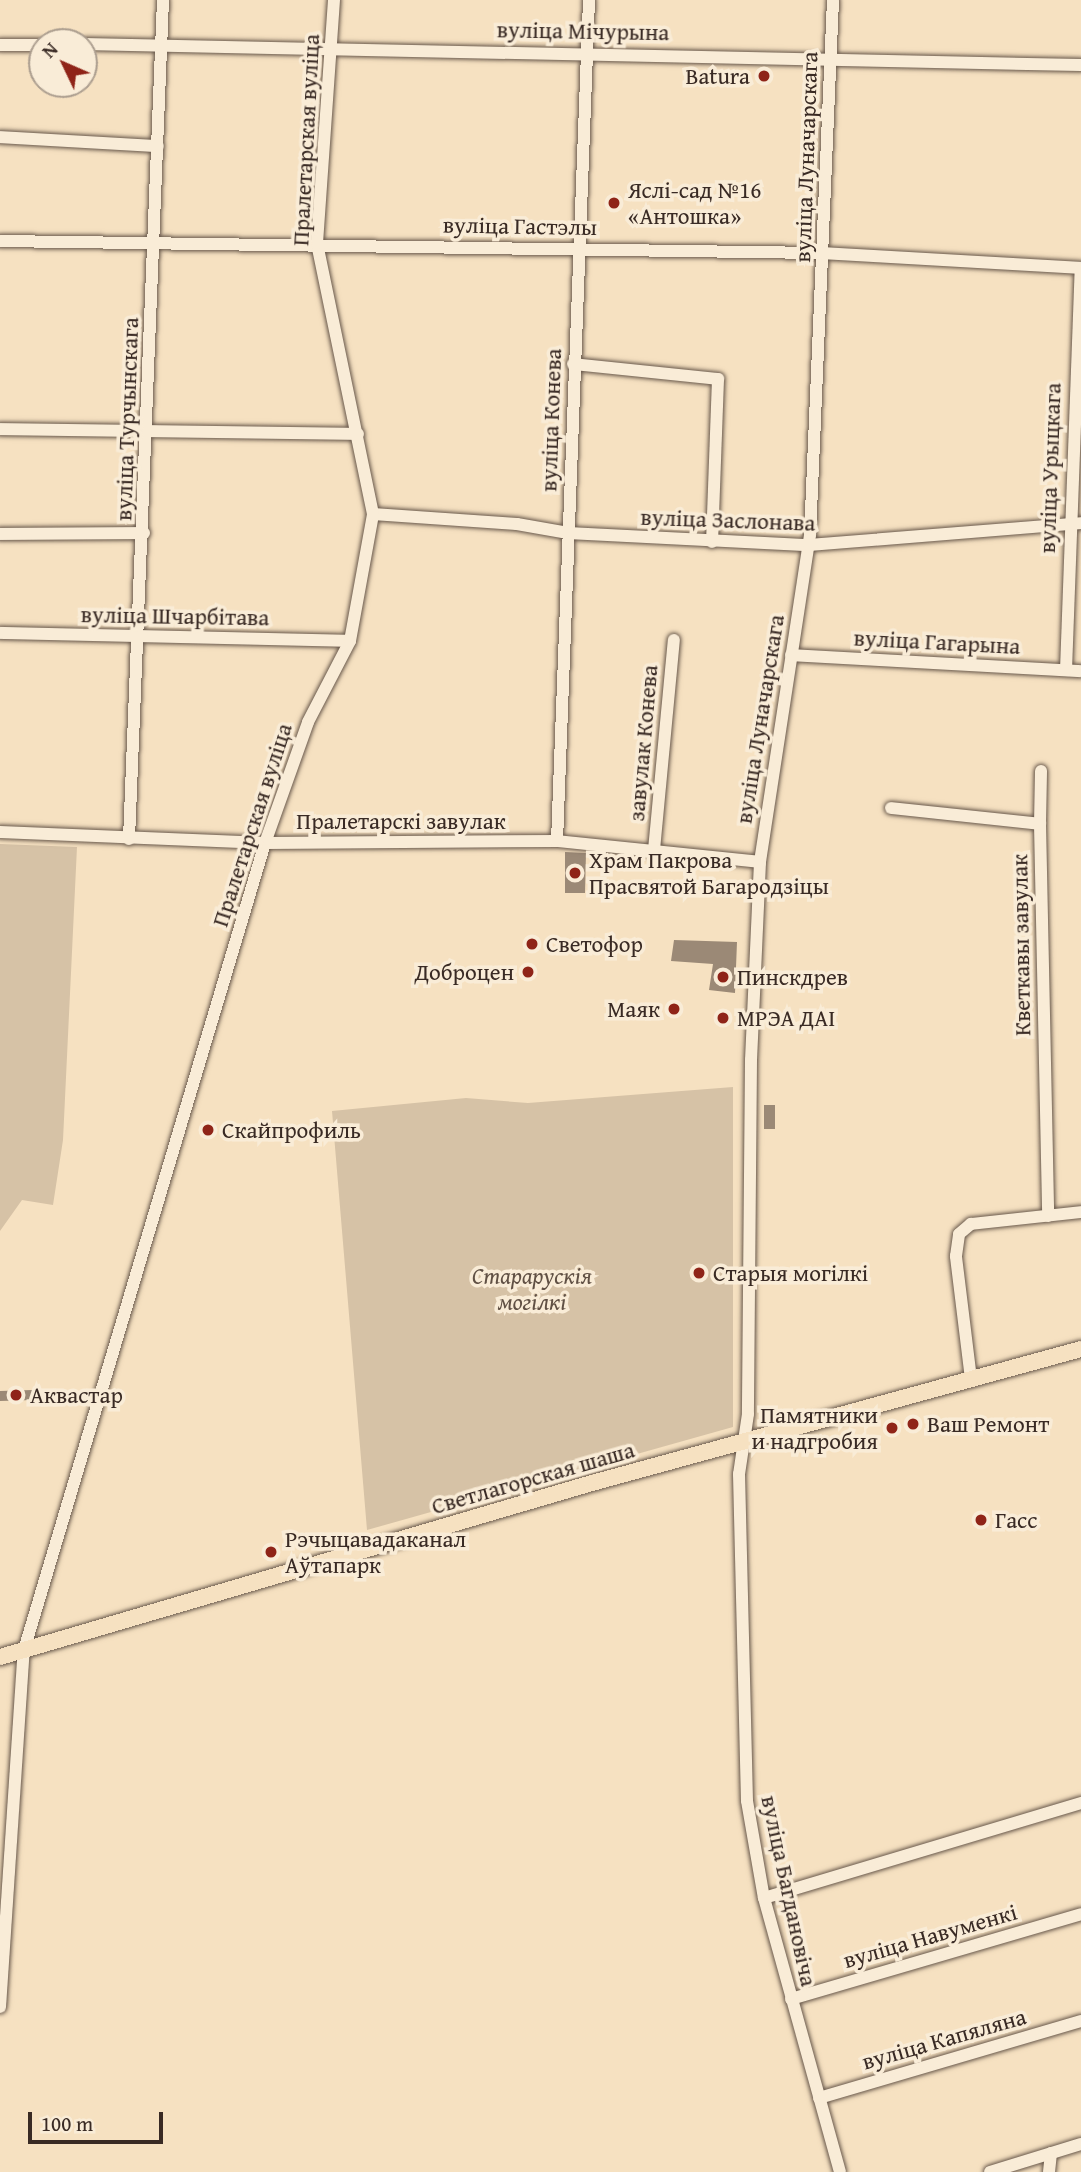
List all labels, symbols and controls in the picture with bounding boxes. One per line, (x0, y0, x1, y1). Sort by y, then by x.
street label: вуліца Мічурына (497, 16, 669, 46)
north arrow (28, 28, 98, 98)
street label: Пралетарская вуліца (287, 33, 325, 247)
text: N (35, 36, 64, 64)
street label: вуліца Луначарскага (789, 51, 823, 263)
place label: Batura (685, 62, 750, 90)
marker: Batura (756, 68, 772, 84)
place label: Яслі-сад №16 «Антошка» (628, 176, 761, 230)
marker: Яслі-сад №16 «Антошка» (606, 195, 622, 211)
street label: вуліца Гастэлы (443, 211, 597, 241)
street label: вуліца Турчынскага (110, 317, 144, 521)
street label: вуліца Конева (535, 348, 567, 492)
street label: вуліца Урыцкага (1033, 382, 1067, 554)
street label: вуліца Заслонава (640, 503, 816, 537)
street label: вуліца Шчарбітава (81, 601, 269, 631)
street label: вуліца Луначарскага (730, 612, 790, 826)
street label: вуліца Гагарына (853, 624, 1021, 660)
street label: завулак Конева (622, 664, 664, 822)
street label: Пралетарская вуліца (206, 720, 298, 930)
street label: Пралетарскі завулак (296, 807, 506, 835)
place label: Храм Пакрова Прасвятой Багародзіцы (589, 846, 829, 900)
street label: Кветкавы завулак (1006, 854, 1036, 1036)
marker: Храм Пакрова Прасвятой Багародзіцы (567, 865, 583, 881)
place label: Светофор (546, 930, 643, 958)
marker: Светофор (524, 936, 540, 952)
place label: Доброцен (414, 958, 514, 986)
place label: Пинскдрев (737, 963, 848, 991)
marker: Доброцен (520, 964, 536, 980)
marker: Пинскдрев (715, 969, 731, 985)
place label: Маяк (607, 995, 660, 1023)
marker: Маяк (666, 1001, 682, 1017)
place label: МРЭА ДАІ (737, 1004, 835, 1032)
marker: МРЭА ДАІ (715, 1010, 731, 1026)
place label: Скайпрофиль (222, 1116, 361, 1144)
marker: Скайпрофиль (200, 1122, 216, 1138)
place label: Старыя могілкі (713, 1259, 868, 1287)
park label: Старарускія могілкі (472, 1262, 592, 1316)
marker: Старыя могілкі (691, 1265, 707, 1281)
place label: Аквастар (30, 1381, 123, 1409)
marker: Аквастар (8, 1387, 24, 1403)
place label: Памятники и надгробия (751, 1401, 878, 1455)
place label: Ваш Ремонт (927, 1410, 1049, 1438)
marker: Ваш Ремонт (905, 1416, 921, 1432)
marker: Памятники и надгробия (884, 1420, 900, 1436)
street label: Светлагорская шаша (428, 1436, 638, 1520)
place label: Гасс (995, 1506, 1037, 1534)
marker: Гасс (973, 1512, 989, 1528)
place label: Рэчыцавадаканал Аўтапарк (285, 1525, 466, 1579)
marker: Рэчыцавадаканал Аўтапарк (263, 1544, 279, 1560)
street label: вуліца Багдановіча (755, 1793, 823, 1989)
street label: вуліца Навуменкі (840, 1898, 1020, 1974)
street label: вуліца Капяляна (859, 2002, 1029, 2076)
scale bar (32, 2098, 166, 2142)
text: 100 m (41, 2108, 93, 2139)

